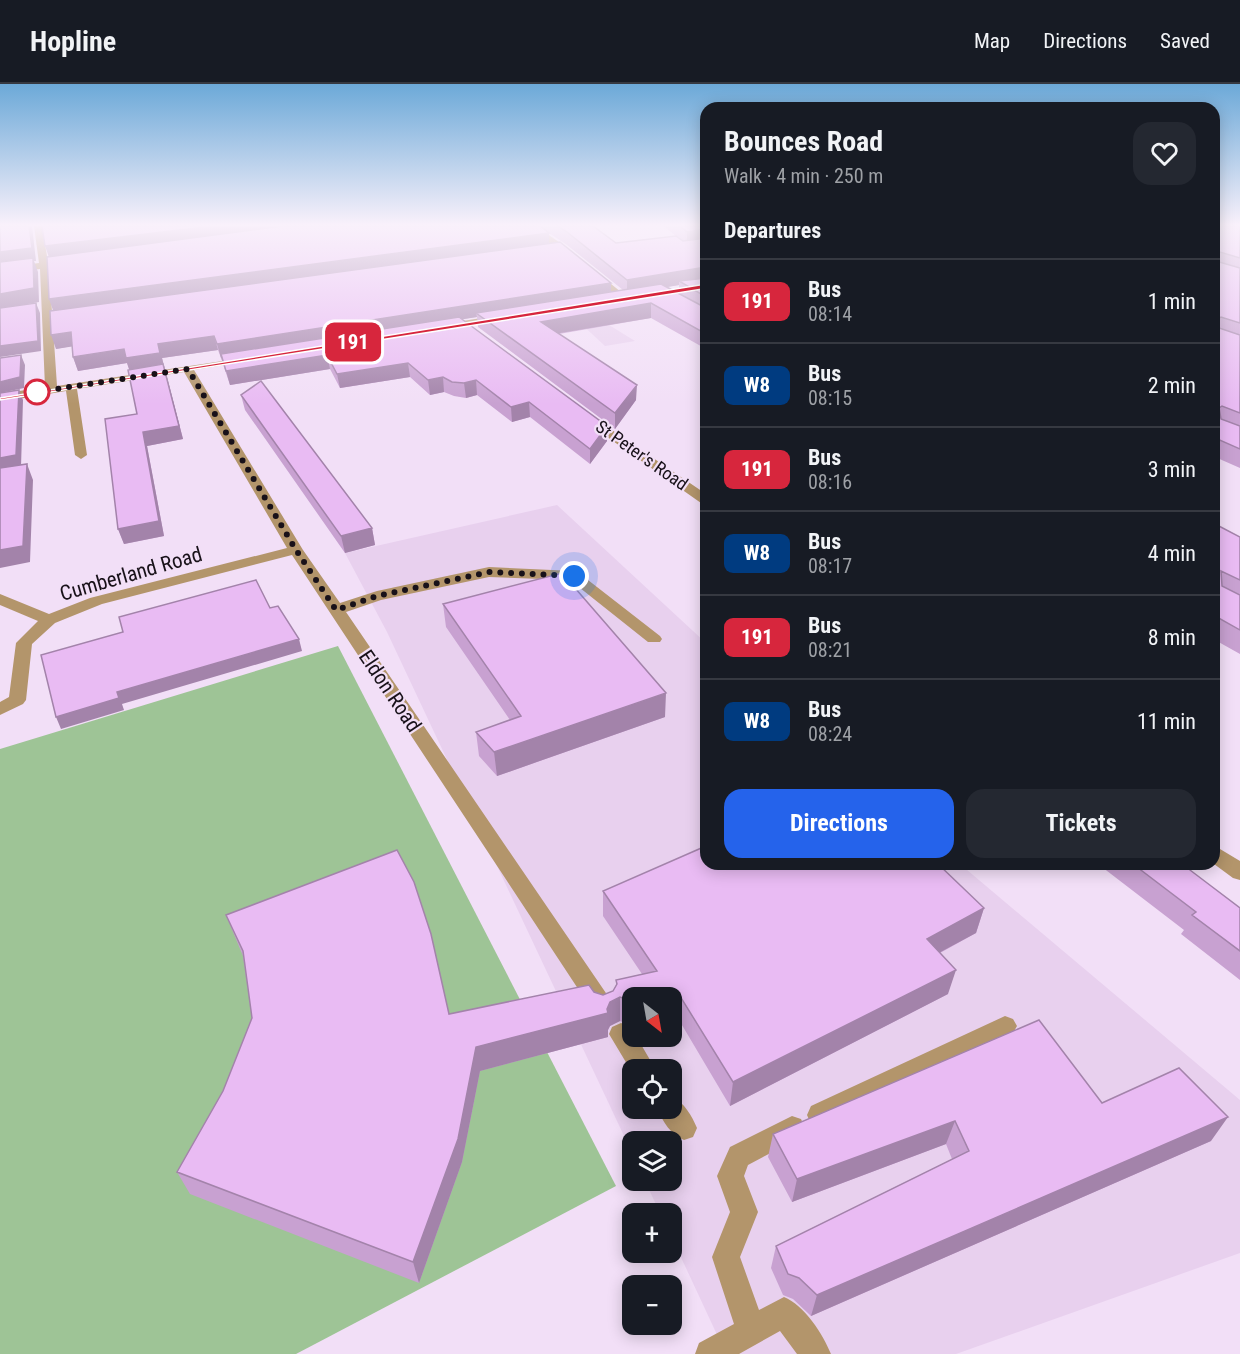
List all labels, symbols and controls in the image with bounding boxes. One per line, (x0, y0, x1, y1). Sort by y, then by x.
text: Hopline (30, 25, 116, 58)
text: Map (974, 29, 1010, 53)
text: Directions (1043, 29, 1127, 53)
text: Saved (1160, 29, 1210, 53)
button: heart (1133, 122, 1196, 185)
text: Bounces Road (724, 125, 883, 158)
text: Walk · 4 min · 250 m (724, 164, 883, 188)
text: Departures (724, 218, 821, 243)
text: Bus (808, 277, 841, 302)
text: 191 (741, 289, 773, 313)
text: 1 min (1148, 289, 1196, 314)
text: 08:14 (808, 302, 852, 326)
line badge: 191 (318, 322, 388, 362)
text: 191 (337, 330, 369, 354)
text: Bus (808, 361, 841, 386)
text: W8 (744, 373, 770, 397)
text: 2 min (1148, 373, 1196, 398)
unlabelled marker (24, 379, 50, 405)
text: 08:15 (808, 386, 852, 410)
street label: St Peter's Road (592, 416, 692, 494)
text: Bus (808, 445, 841, 470)
text: 191 (741, 457, 773, 481)
text: 3 min (1148, 457, 1196, 482)
text: 08:16 (808, 470, 852, 494)
text: Bus (808, 529, 841, 554)
text: W8 (744, 541, 770, 565)
text: 4 min (1148, 541, 1196, 566)
street label: Cumberland Road (57, 542, 205, 606)
text: 08:17 (808, 554, 852, 578)
your location (559, 561, 589, 591)
text: Bus (808, 613, 841, 638)
text: 191 (741, 625, 773, 649)
text: 8 min (1148, 625, 1196, 650)
text: 08:21 (808, 638, 852, 662)
street label: Eldon Road (354, 646, 426, 736)
text: Bus (808, 697, 841, 722)
text: W8 (744, 709, 770, 733)
text: 11 min (1137, 709, 1196, 734)
text: 08:24 (808, 722, 852, 746)
button: Directions (724, 789, 954, 858)
button: Tickets (966, 789, 1196, 858)
north arrow (622, 987, 682, 1047)
map controls (622, 987, 682, 1335)
button: locate (622, 1059, 682, 1119)
button: layers (622, 1131, 682, 1191)
button: + (622, 1203, 682, 1263)
button: − (622, 1275, 682, 1335)

